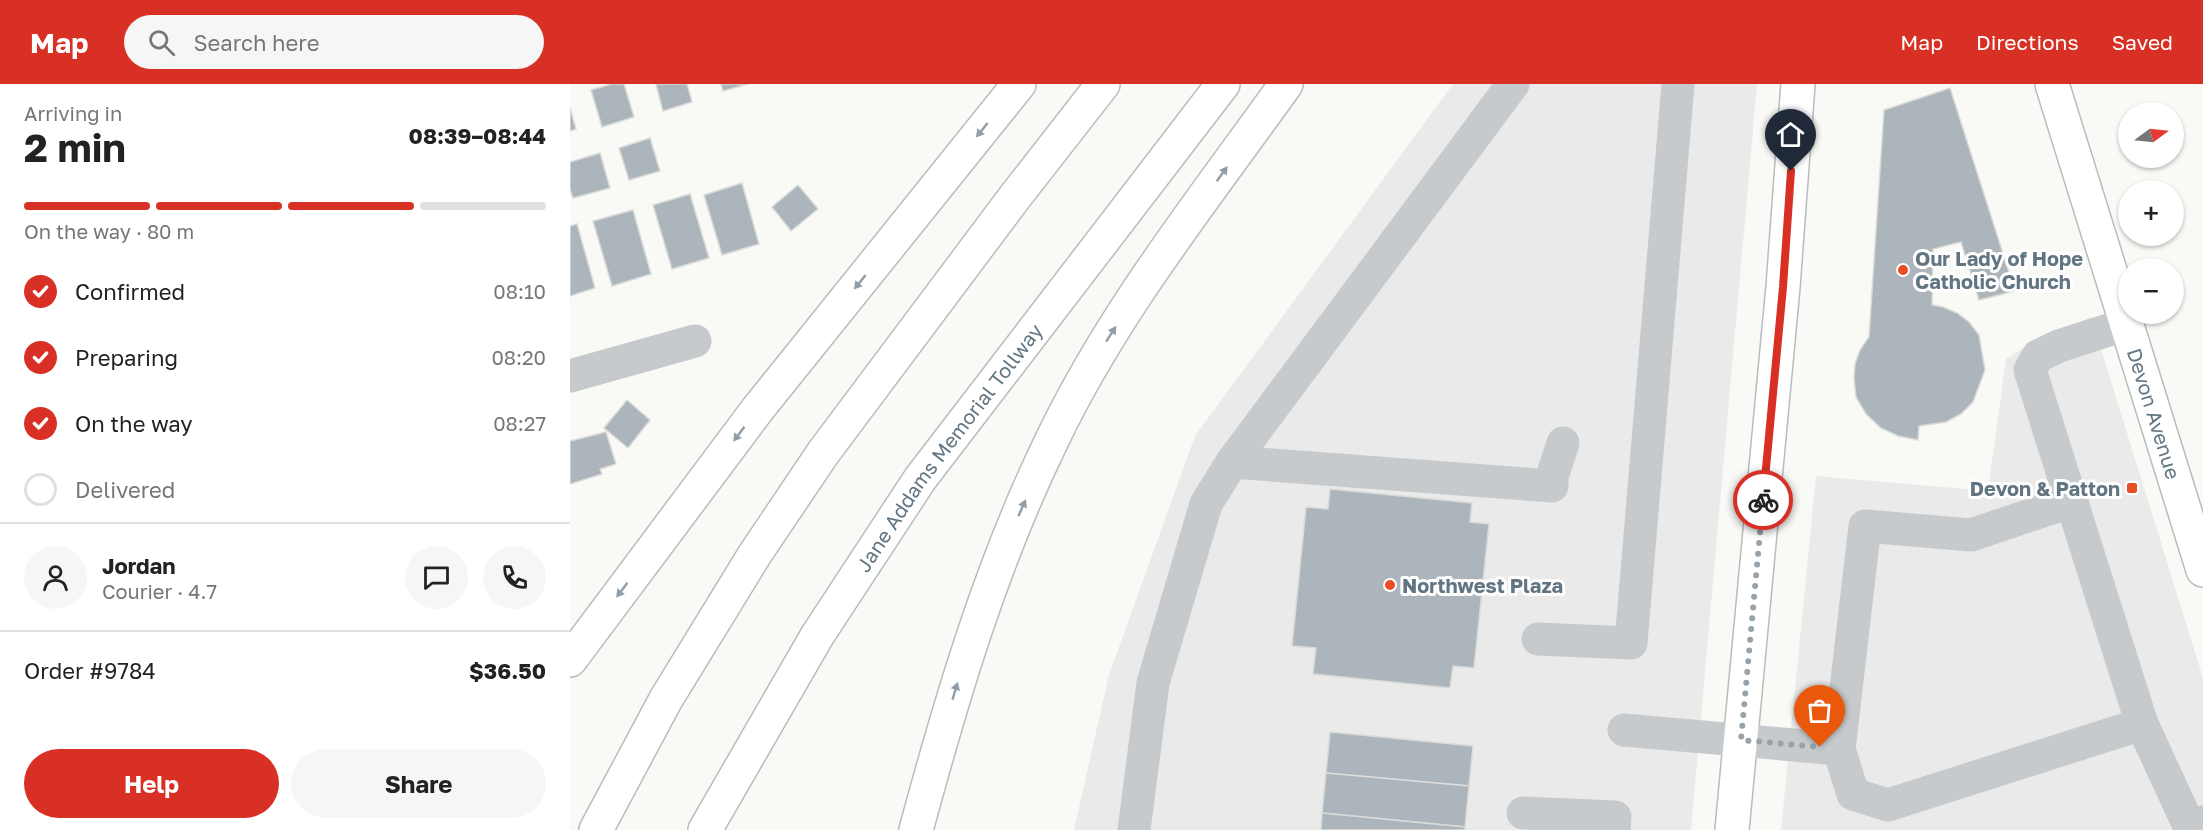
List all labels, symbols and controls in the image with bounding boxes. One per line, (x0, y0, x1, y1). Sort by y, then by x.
search box (124, 15, 544, 69)
text: Map (30, 26, 88, 59)
icon: search (145, 26, 178, 59)
text: Search here (193, 29, 319, 56)
text: Map (1900, 29, 1943, 55)
text: Directions (1976, 29, 2079, 55)
text: Saved (2112, 29, 2173, 55)
text: Arriving in (24, 101, 122, 125)
north arrow (2118, 102, 2184, 168)
map controls (2118, 102, 2184, 324)
pin (1765, 109, 1816, 171)
icon: home (1774, 118, 1807, 151)
text: 08:39–08:44 (409, 122, 546, 149)
one-way arrow (977, 122, 989, 137)
text: 2 min (24, 124, 126, 171)
one-way arrow (1215, 166, 1227, 181)
button: + (2118, 180, 2184, 246)
text: On the way · 80 m (24, 219, 194, 243)
place label: Our Lady of Hope Catholic Church (1915, 246, 2083, 293)
button: − (2118, 258, 2184, 324)
marker: Our Lady of Hope Catholic Church (1896, 263, 1910, 277)
one-way arrow (854, 274, 867, 289)
icon: check (24, 275, 57, 308)
text: Confirmed (75, 278, 185, 305)
text: 08:10 (493, 279, 546, 303)
street label: Jane Addams Memorial Tollway (850, 319, 1047, 576)
one-way arrow (1105, 327, 1117, 343)
icon: check (24, 341, 57, 374)
text: Preparing (75, 344, 178, 371)
text: 08:20 (491, 345, 546, 369)
street label: Devon Avenue (2123, 345, 2186, 482)
icon: check (24, 407, 57, 440)
text: On the way (75, 410, 193, 437)
text: 08:27 (493, 411, 546, 435)
one-way arrow (733, 427, 745, 442)
courier (1733, 470, 1793, 530)
text: Delivered (75, 476, 175, 503)
place label: Devon & Patton (1970, 476, 2120, 500)
marker: Devon & Patton (2125, 481, 2139, 495)
icon: bike (1747, 484, 1780, 517)
one-way arrow (1017, 498, 1027, 516)
button: person (24, 546, 87, 609)
button: chat (405, 546, 468, 609)
button: phone (483, 546, 546, 609)
text: Jordan (102, 552, 176, 579)
place label: Northwest Plaza (1402, 573, 1563, 597)
marker: Northwest Plaza (1383, 578, 1397, 592)
text: Courier · 4.7 (102, 579, 217, 603)
one-way arrow (616, 582, 628, 598)
text: Order #9784 (24, 657, 156, 684)
text: $36.50 (469, 657, 546, 684)
one-way arrow (951, 682, 960, 700)
pin (1794, 685, 1845, 747)
icon: bag (1803, 694, 1836, 727)
button: Help (24, 749, 279, 818)
button: Share (291, 749, 546, 818)

